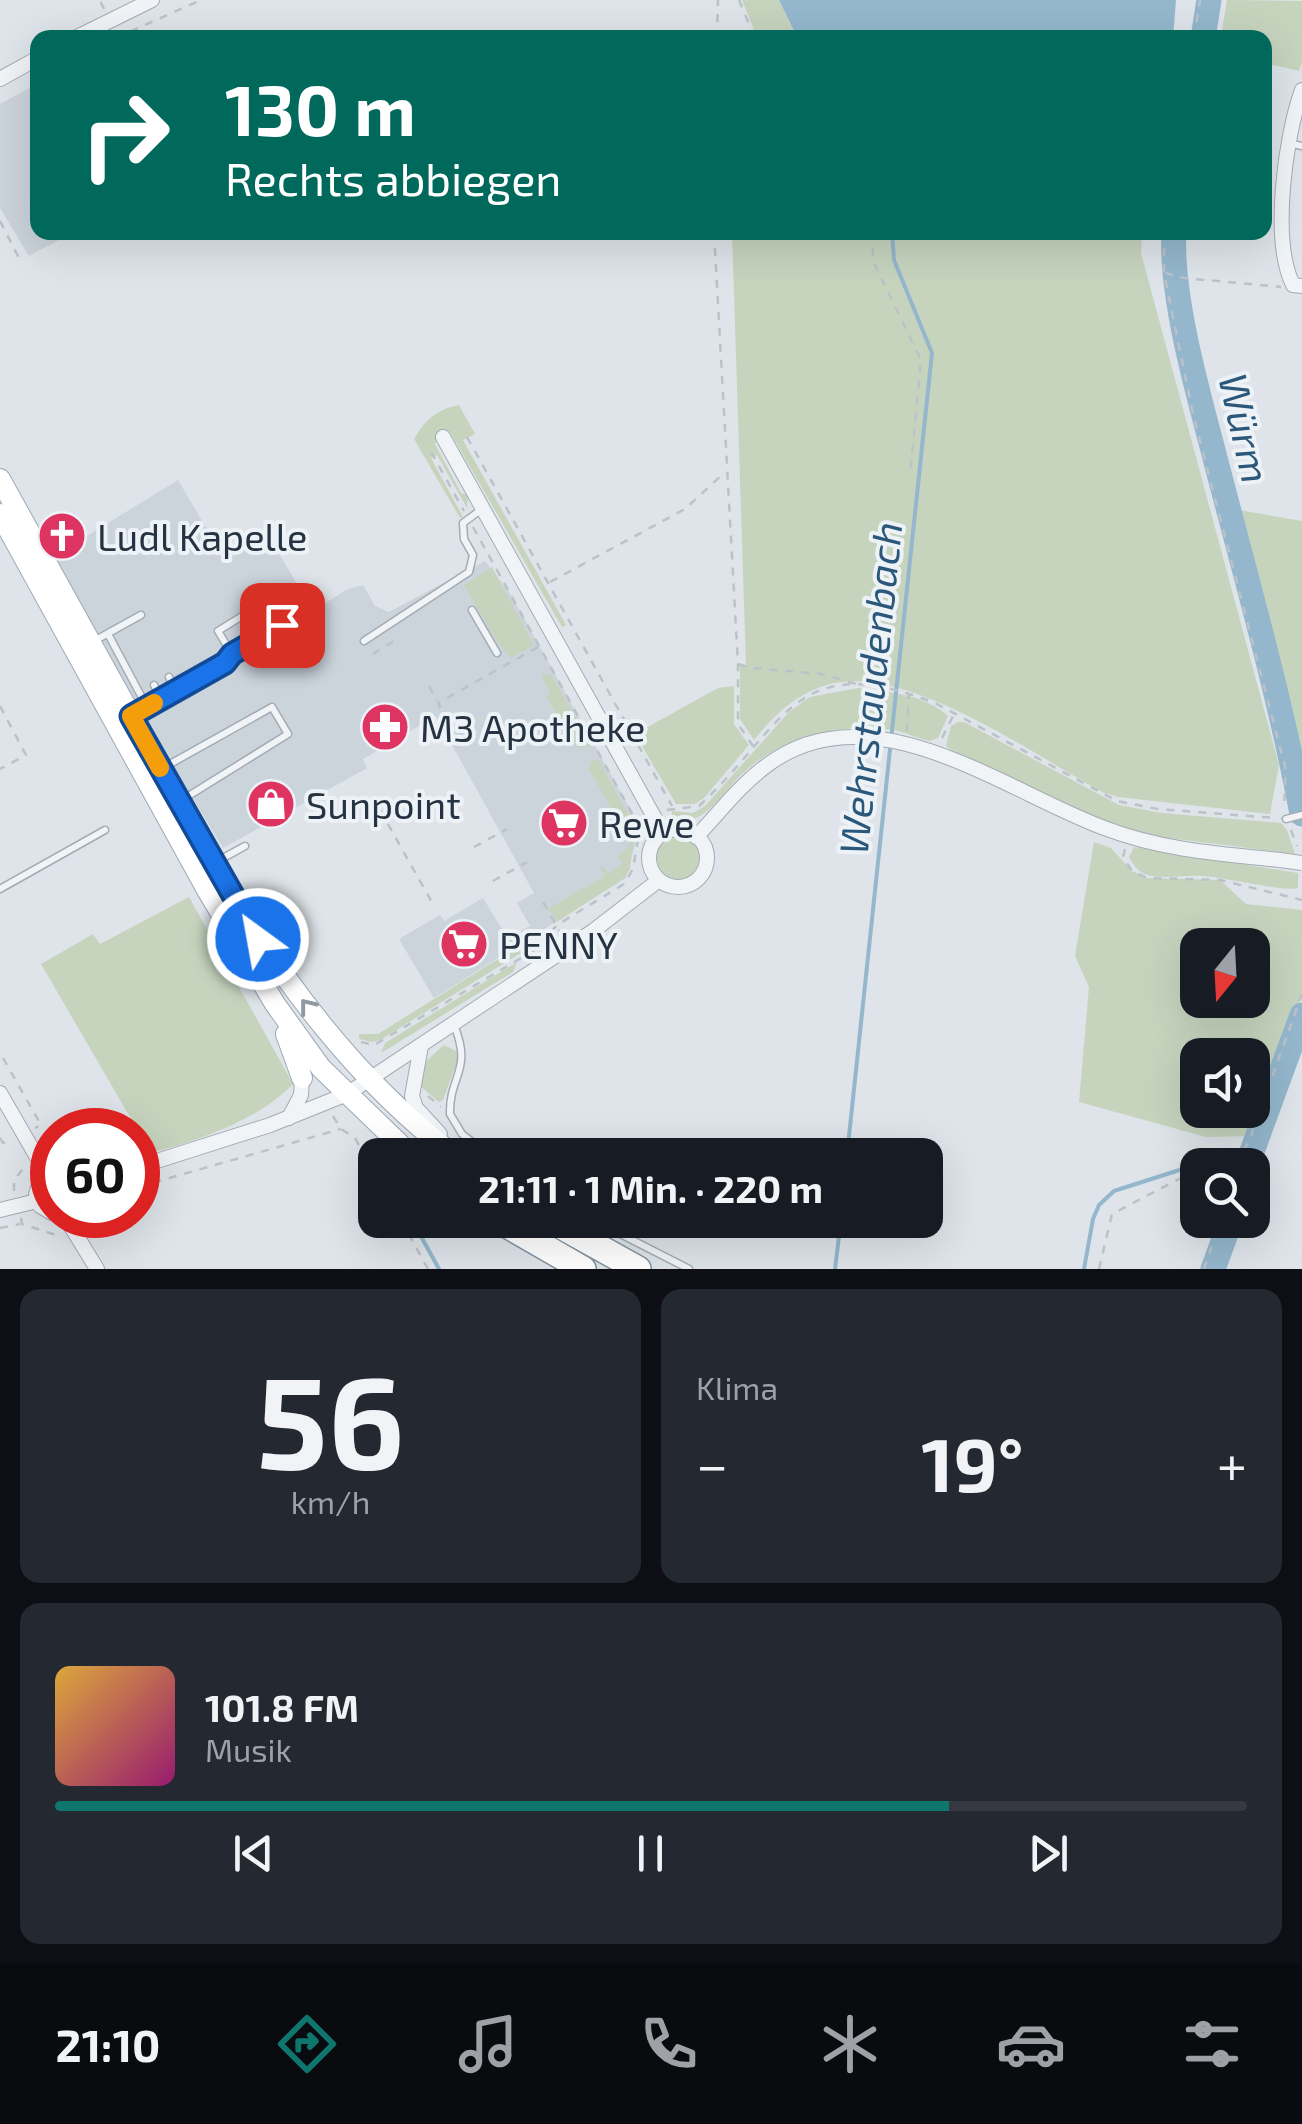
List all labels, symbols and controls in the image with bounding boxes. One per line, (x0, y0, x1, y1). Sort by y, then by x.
text: 130 m (225, 66, 416, 150)
icon: right (60, 70, 190, 200)
text: Rechts abbiegen (225, 151, 562, 205)
water label: Würm (1210, 369, 1282, 487)
church icon: Ludl Kapelle (36, 510, 88, 562)
place label: Ludl Kapelle (97, 513, 308, 559)
water label: Wehrstaudenbach (828, 519, 910, 857)
pin (240, 583, 325, 668)
icon: arrive (255, 598, 310, 653)
pharmacy icon: M3 Apotheke (359, 701, 411, 753)
place label: M3 Apotheke (420, 704, 645, 750)
shop icon: Sunpoint (245, 778, 297, 830)
place label: Sunpoint (306, 781, 461, 827)
supermarket icon: Rewe (538, 797, 590, 849)
place label: Rewe (599, 800, 694, 846)
position arrow (206, 887, 310, 991)
supermarket icon: PENNY (438, 918, 490, 970)
place label: PENNY (499, 921, 618, 967)
north arrow (1180, 928, 1270, 1018)
map controls (1180, 928, 1270, 1238)
one-way arrow (301, 999, 319, 1017)
button: sound (1180, 1038, 1270, 1128)
speed limit sign: 60 (30, 1108, 160, 1238)
button: search (1180, 1148, 1270, 1238)
text: 21:11 · 1 Min. · 220 m (478, 1165, 823, 1211)
text: 56 (256, 1339, 405, 1495)
text: Klima (696, 1368, 778, 1406)
text: 19° (921, 1417, 1024, 1507)
text: − (696, 1430, 728, 1496)
text: + (1217, 1430, 1247, 1496)
text: km/h (291, 1482, 370, 1520)
text: 101.8 FM (205, 1684, 359, 1730)
text: Musik (205, 1730, 292, 1768)
icon: previous (226, 1826, 281, 1881)
icon: pause (623, 1826, 678, 1881)
icon: next (1021, 1826, 1076, 1881)
icon: directions (272, 2009, 342, 2079)
icon: music (453, 2009, 523, 2079)
icon: phone (634, 2009, 704, 2079)
icon: climate (815, 2009, 885, 2079)
icon: car (996, 2009, 1066, 2079)
icon: filters (1177, 2009, 1247, 2079)
text: 21:10 (56, 2017, 161, 2071)

